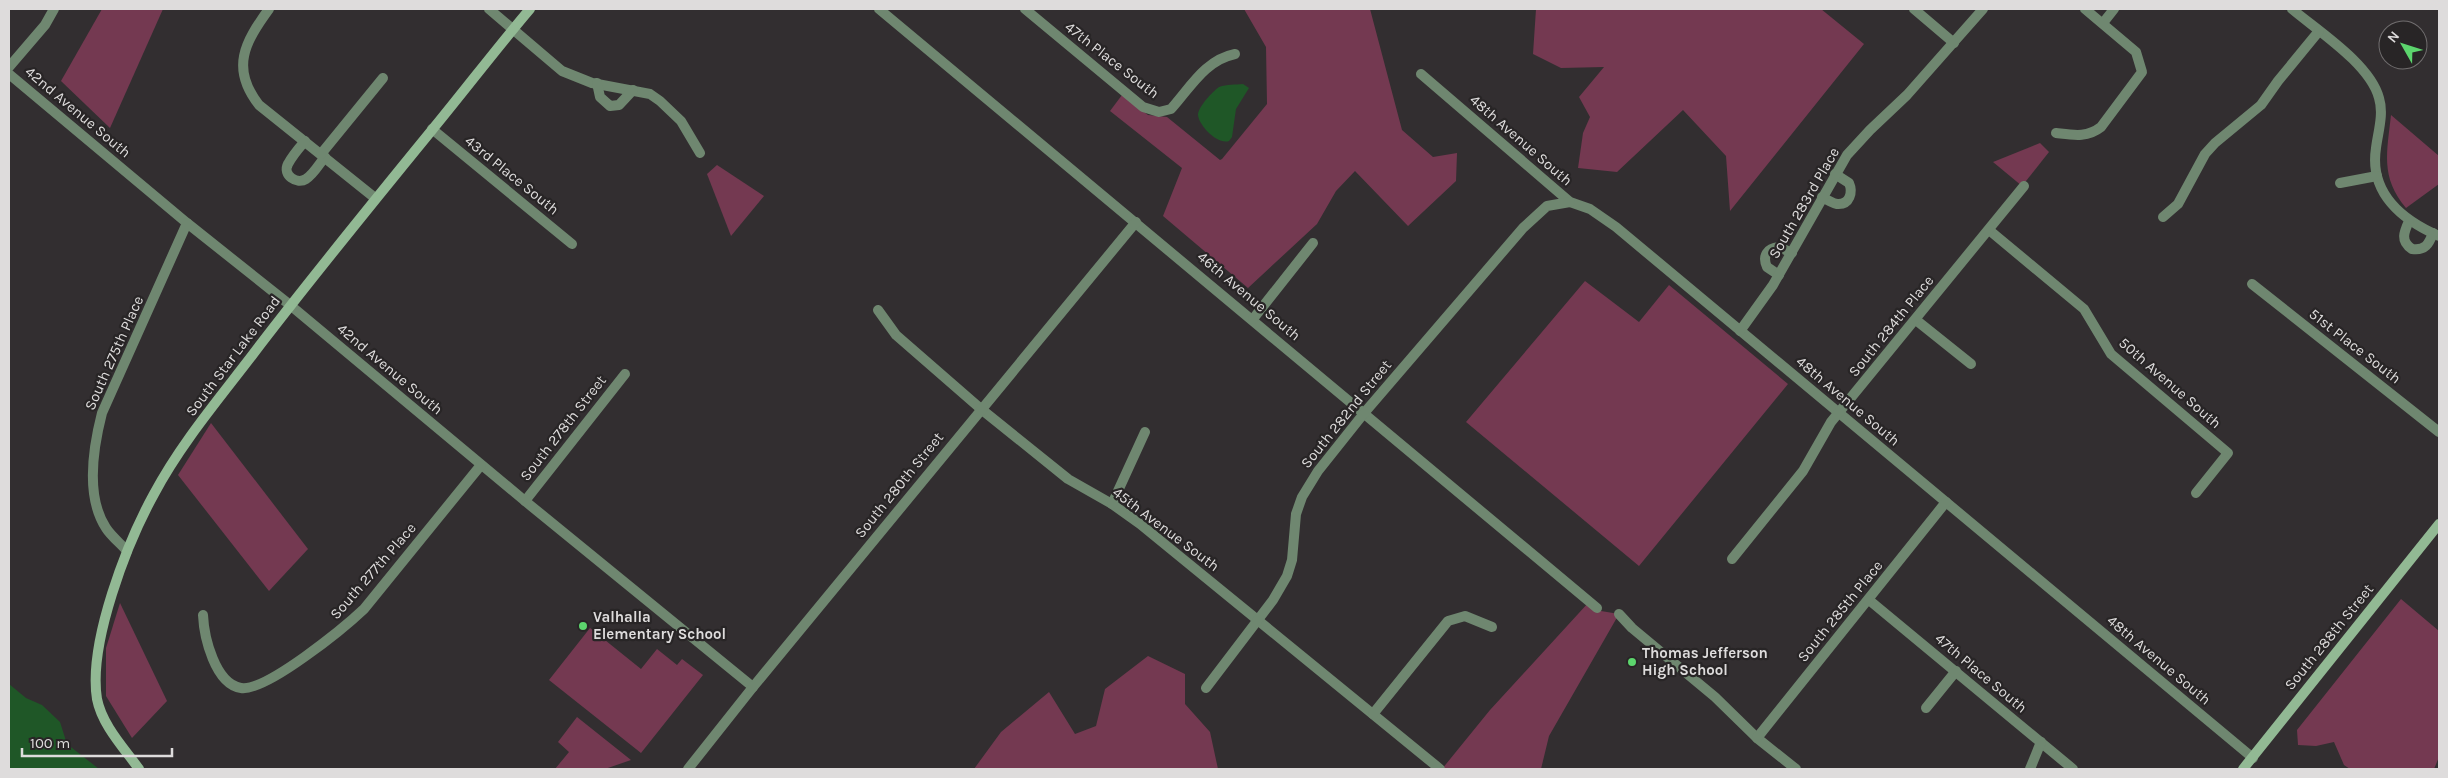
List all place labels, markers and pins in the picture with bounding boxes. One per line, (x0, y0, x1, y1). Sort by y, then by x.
place label: Valhalla Elementary School (593, 608, 726, 643)
marker: Valhalla Elementary School (577, 620, 589, 632)
place label: Thomas Jefferson High School (1642, 644, 1768, 679)
marker: Thomas Jefferson High School (1626, 656, 1638, 668)

